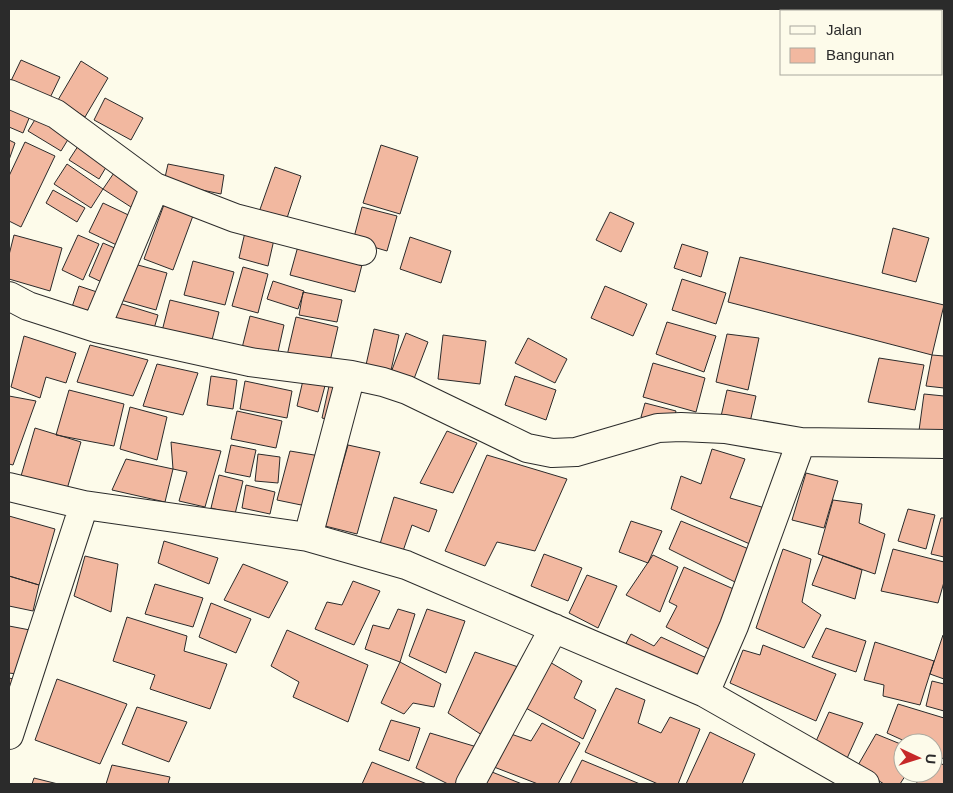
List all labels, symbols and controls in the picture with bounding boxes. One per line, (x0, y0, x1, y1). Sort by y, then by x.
legend (780, 10, 943, 75)
text: Jalan (826, 21, 862, 38)
text: Bangunan (826, 46, 894, 63)
north arrow (893, 733, 943, 783)
text: U (923, 753, 939, 765)

